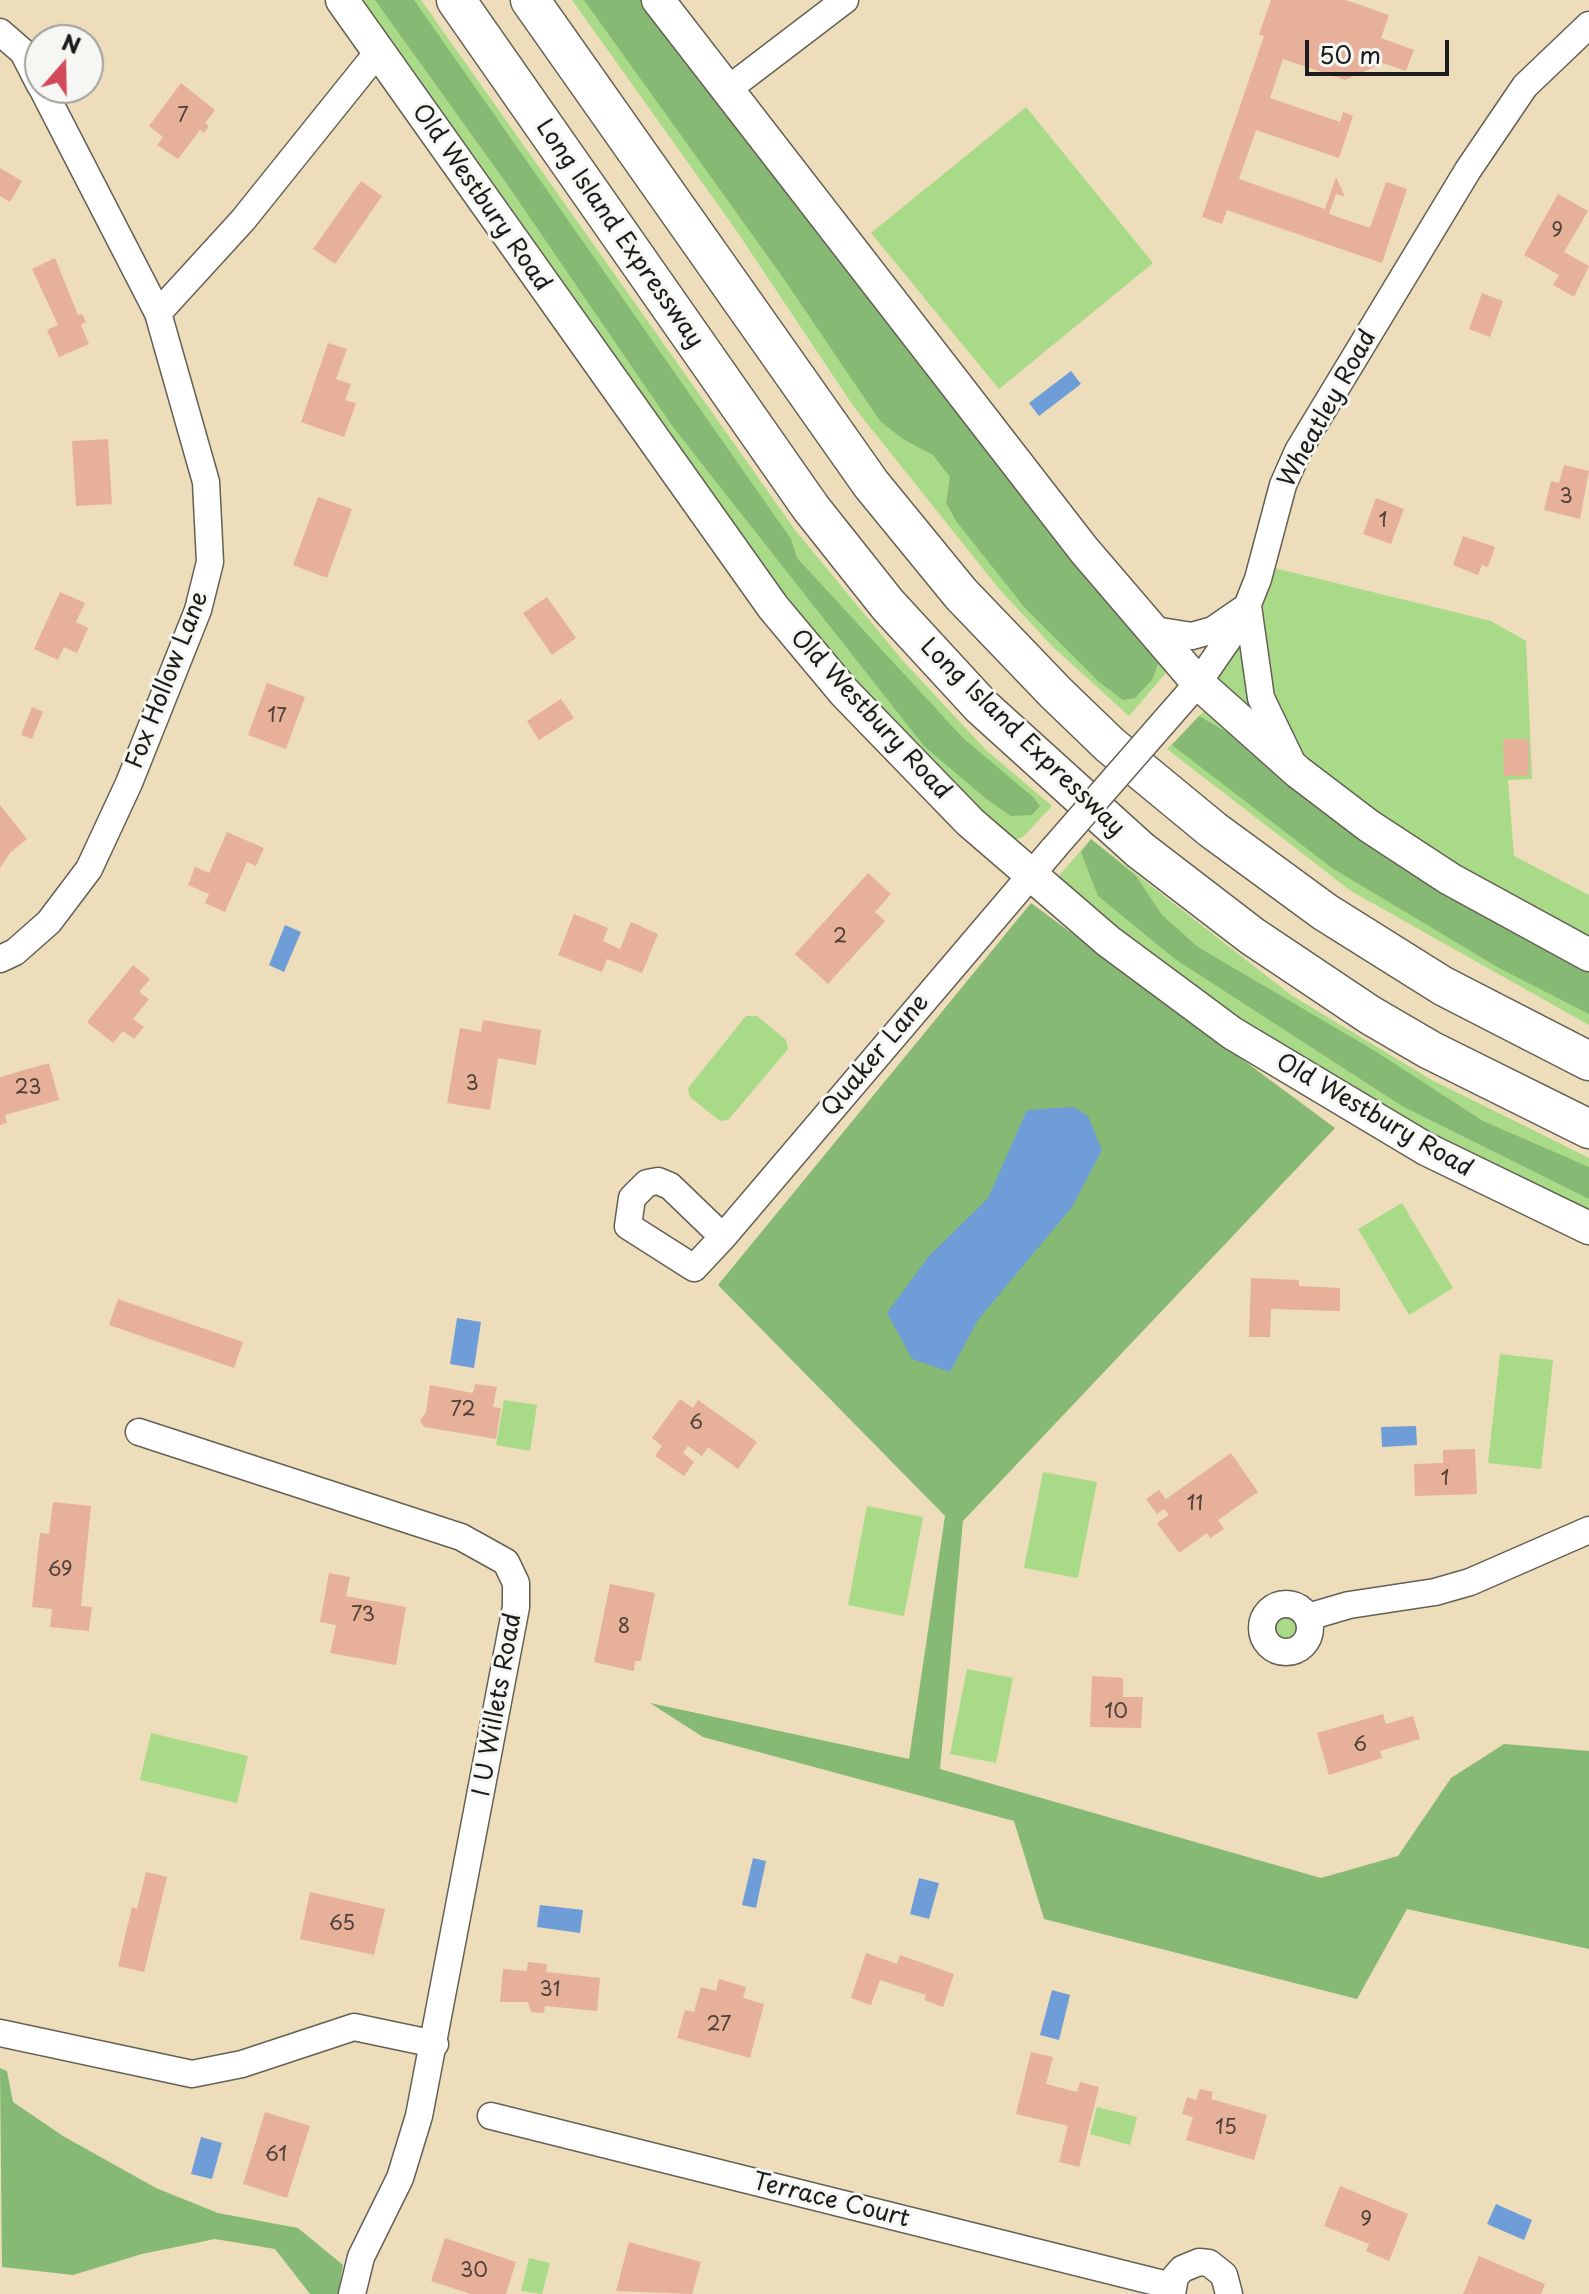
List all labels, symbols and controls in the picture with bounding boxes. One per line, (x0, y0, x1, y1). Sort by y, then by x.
north arrow (24, 24, 104, 104)
text: N (58, 24, 86, 61)
scale bar (1309, 24, 1453, 74)
text: 50 m (1319, 36, 1381, 72)
street label: Old Westbury Road (405, 99, 557, 297)
house number: 7 (177, 104, 189, 128)
street label: Long Island Expressway (529, 114, 709, 354)
house number: 9 (1551, 219, 1563, 243)
street label: Wheatley Road (1273, 325, 1383, 493)
house number: 3 (1559, 485, 1573, 509)
house number: 1 (1379, 509, 1387, 533)
street label: Fox Hollow Lane (121, 587, 215, 773)
street label: Old Westbury Road (784, 624, 956, 806)
street label: Long Island Expressway (914, 633, 1130, 843)
house number: 17 (267, 704, 287, 728)
house number: 2 (833, 925, 847, 949)
street label: Quaker Lane (816, 989, 936, 1123)
street label: Old Westbury Road (1271, 1048, 1477, 1184)
house number: 3 (465, 1072, 479, 1096)
house number: 23 (14, 1076, 42, 1100)
house number: 72 (450, 1398, 476, 1422)
house number: 6 (689, 1411, 703, 1435)
house number: 1 (1441, 1467, 1449, 1491)
house number: 11 (1187, 1492, 1203, 1516)
house number: 69 (47, 1558, 73, 1582)
house number: 73 (351, 1603, 375, 1627)
street label: I U Willets Road (468, 1611, 528, 1799)
house number: 8 (618, 1615, 630, 1639)
house number: 10 (1104, 1700, 1128, 1724)
house number: 6 (1353, 1733, 1367, 1757)
house number: 65 (329, 1912, 355, 1936)
house number: 31 (540, 1978, 560, 2002)
house number: 27 (707, 2013, 731, 2037)
house number: 15 (1215, 2116, 1237, 2140)
house number: 61 (265, 2143, 287, 2167)
street label: Terrace Court (750, 2168, 912, 2234)
house number: 9 (1360, 2208, 1372, 2232)
house number: 30 (460, 2259, 488, 2283)

